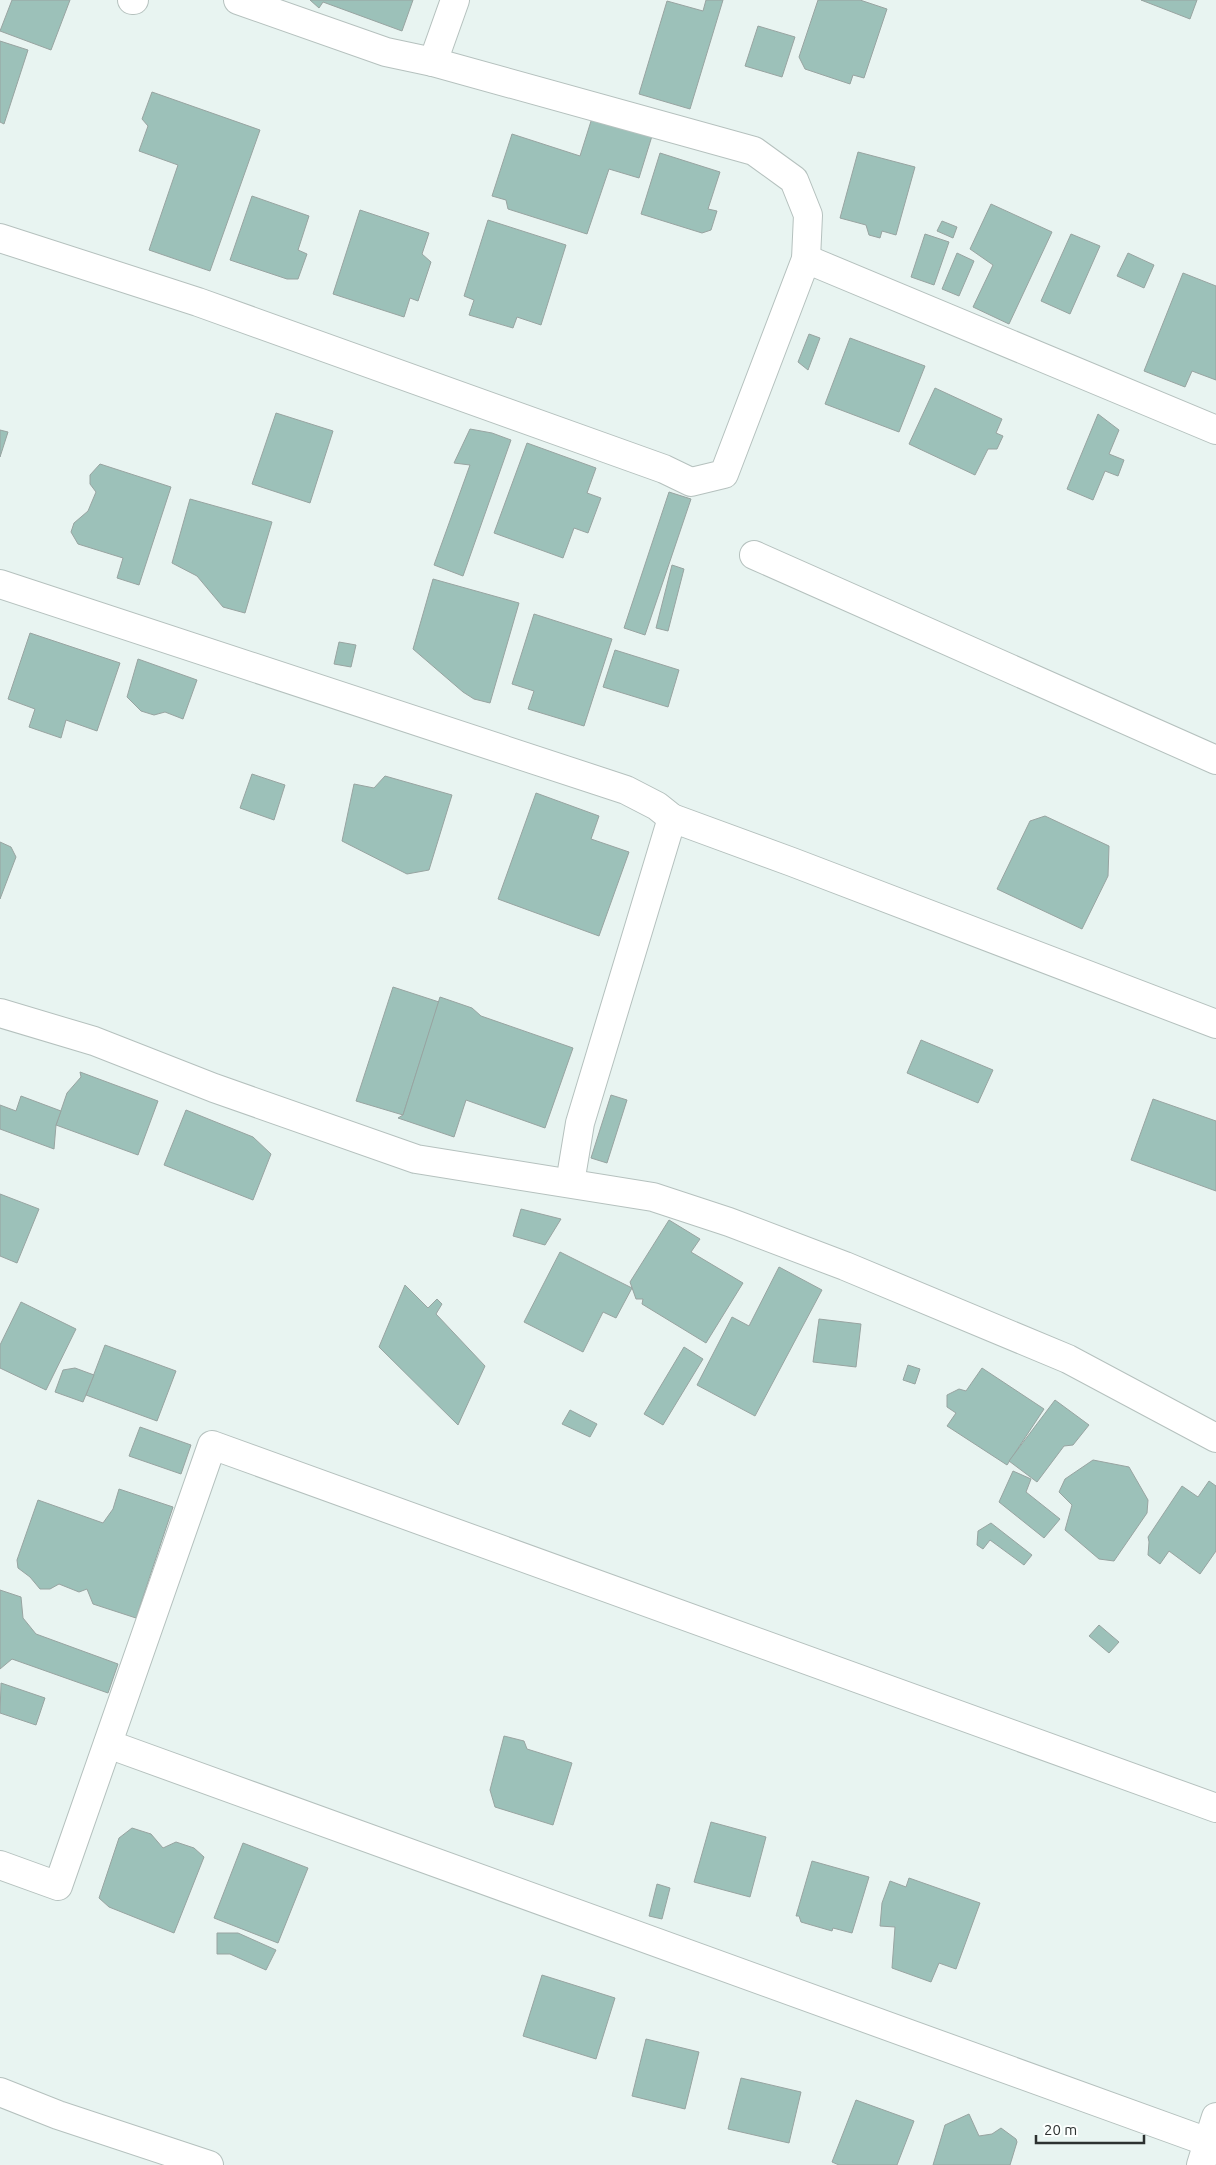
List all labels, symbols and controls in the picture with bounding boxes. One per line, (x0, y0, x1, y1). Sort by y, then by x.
scale bar (1036, 2112, 1144, 2144)
text: 20 m (1044, 2121, 1077, 2138)

